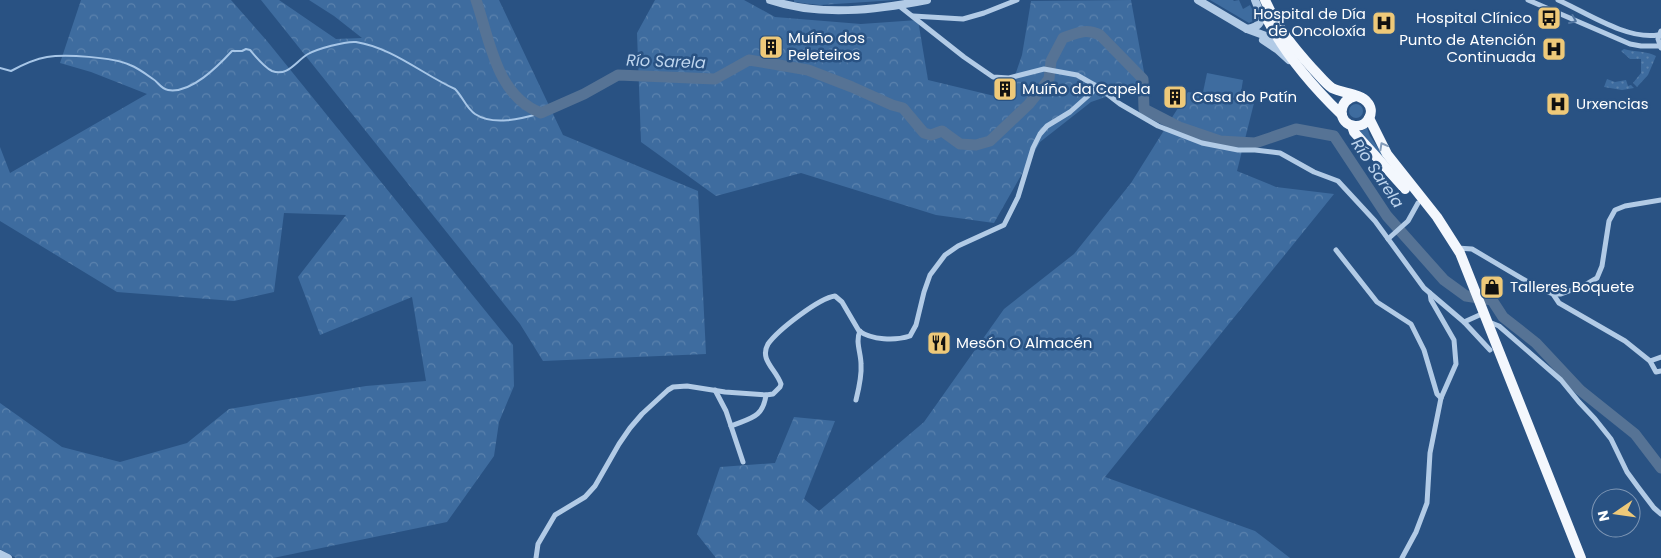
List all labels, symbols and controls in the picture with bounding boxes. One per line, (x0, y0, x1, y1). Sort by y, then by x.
place label: Hospital de Día de Oncoloxía (1253, 3, 1366, 41)
bus stop icon: Hospital Clínico (1536, 5, 1562, 31)
place label: Hospital Clínico (1416, 7, 1532, 28)
hospital icon: Hospital de Día de Oncoloxía (1371, 10, 1397, 36)
one-way arrow (1568, 13, 1577, 24)
place label: Muíño dos Peleteiros (788, 27, 865, 65)
place label: Punto de Atención Continuada (1399, 29, 1536, 67)
building icon: Muíño dos Peleteiros (758, 34, 784, 60)
hospital icon: Punto de Atención Continuada (1541, 36, 1567, 62)
water label: Río Sarela (626, 49, 706, 74)
building icon: Muíño da Capela (992, 76, 1018, 102)
place label: Muíño da Capela (1022, 78, 1151, 99)
building icon: Casa do Patín (1162, 84, 1188, 110)
place label: Casa do Patín (1192, 86, 1297, 107)
hospital icon: Urxencias (1545, 91, 1571, 117)
place label: Urxencias (1576, 93, 1649, 114)
water label: Río Sarela (1346, 134, 1409, 213)
one-way arrow (1379, 143, 1389, 152)
shop icon: Talleres Boquete (1479, 274, 1505, 300)
place label: Talleres Boquete (1510, 276, 1634, 297)
restaurant icon: Mesón O Almacén (926, 330, 952, 356)
place label: Mesón O Almacén (956, 332, 1092, 353)
north arrow (1591, 488, 1641, 538)
text: N (1592, 509, 1614, 523)

